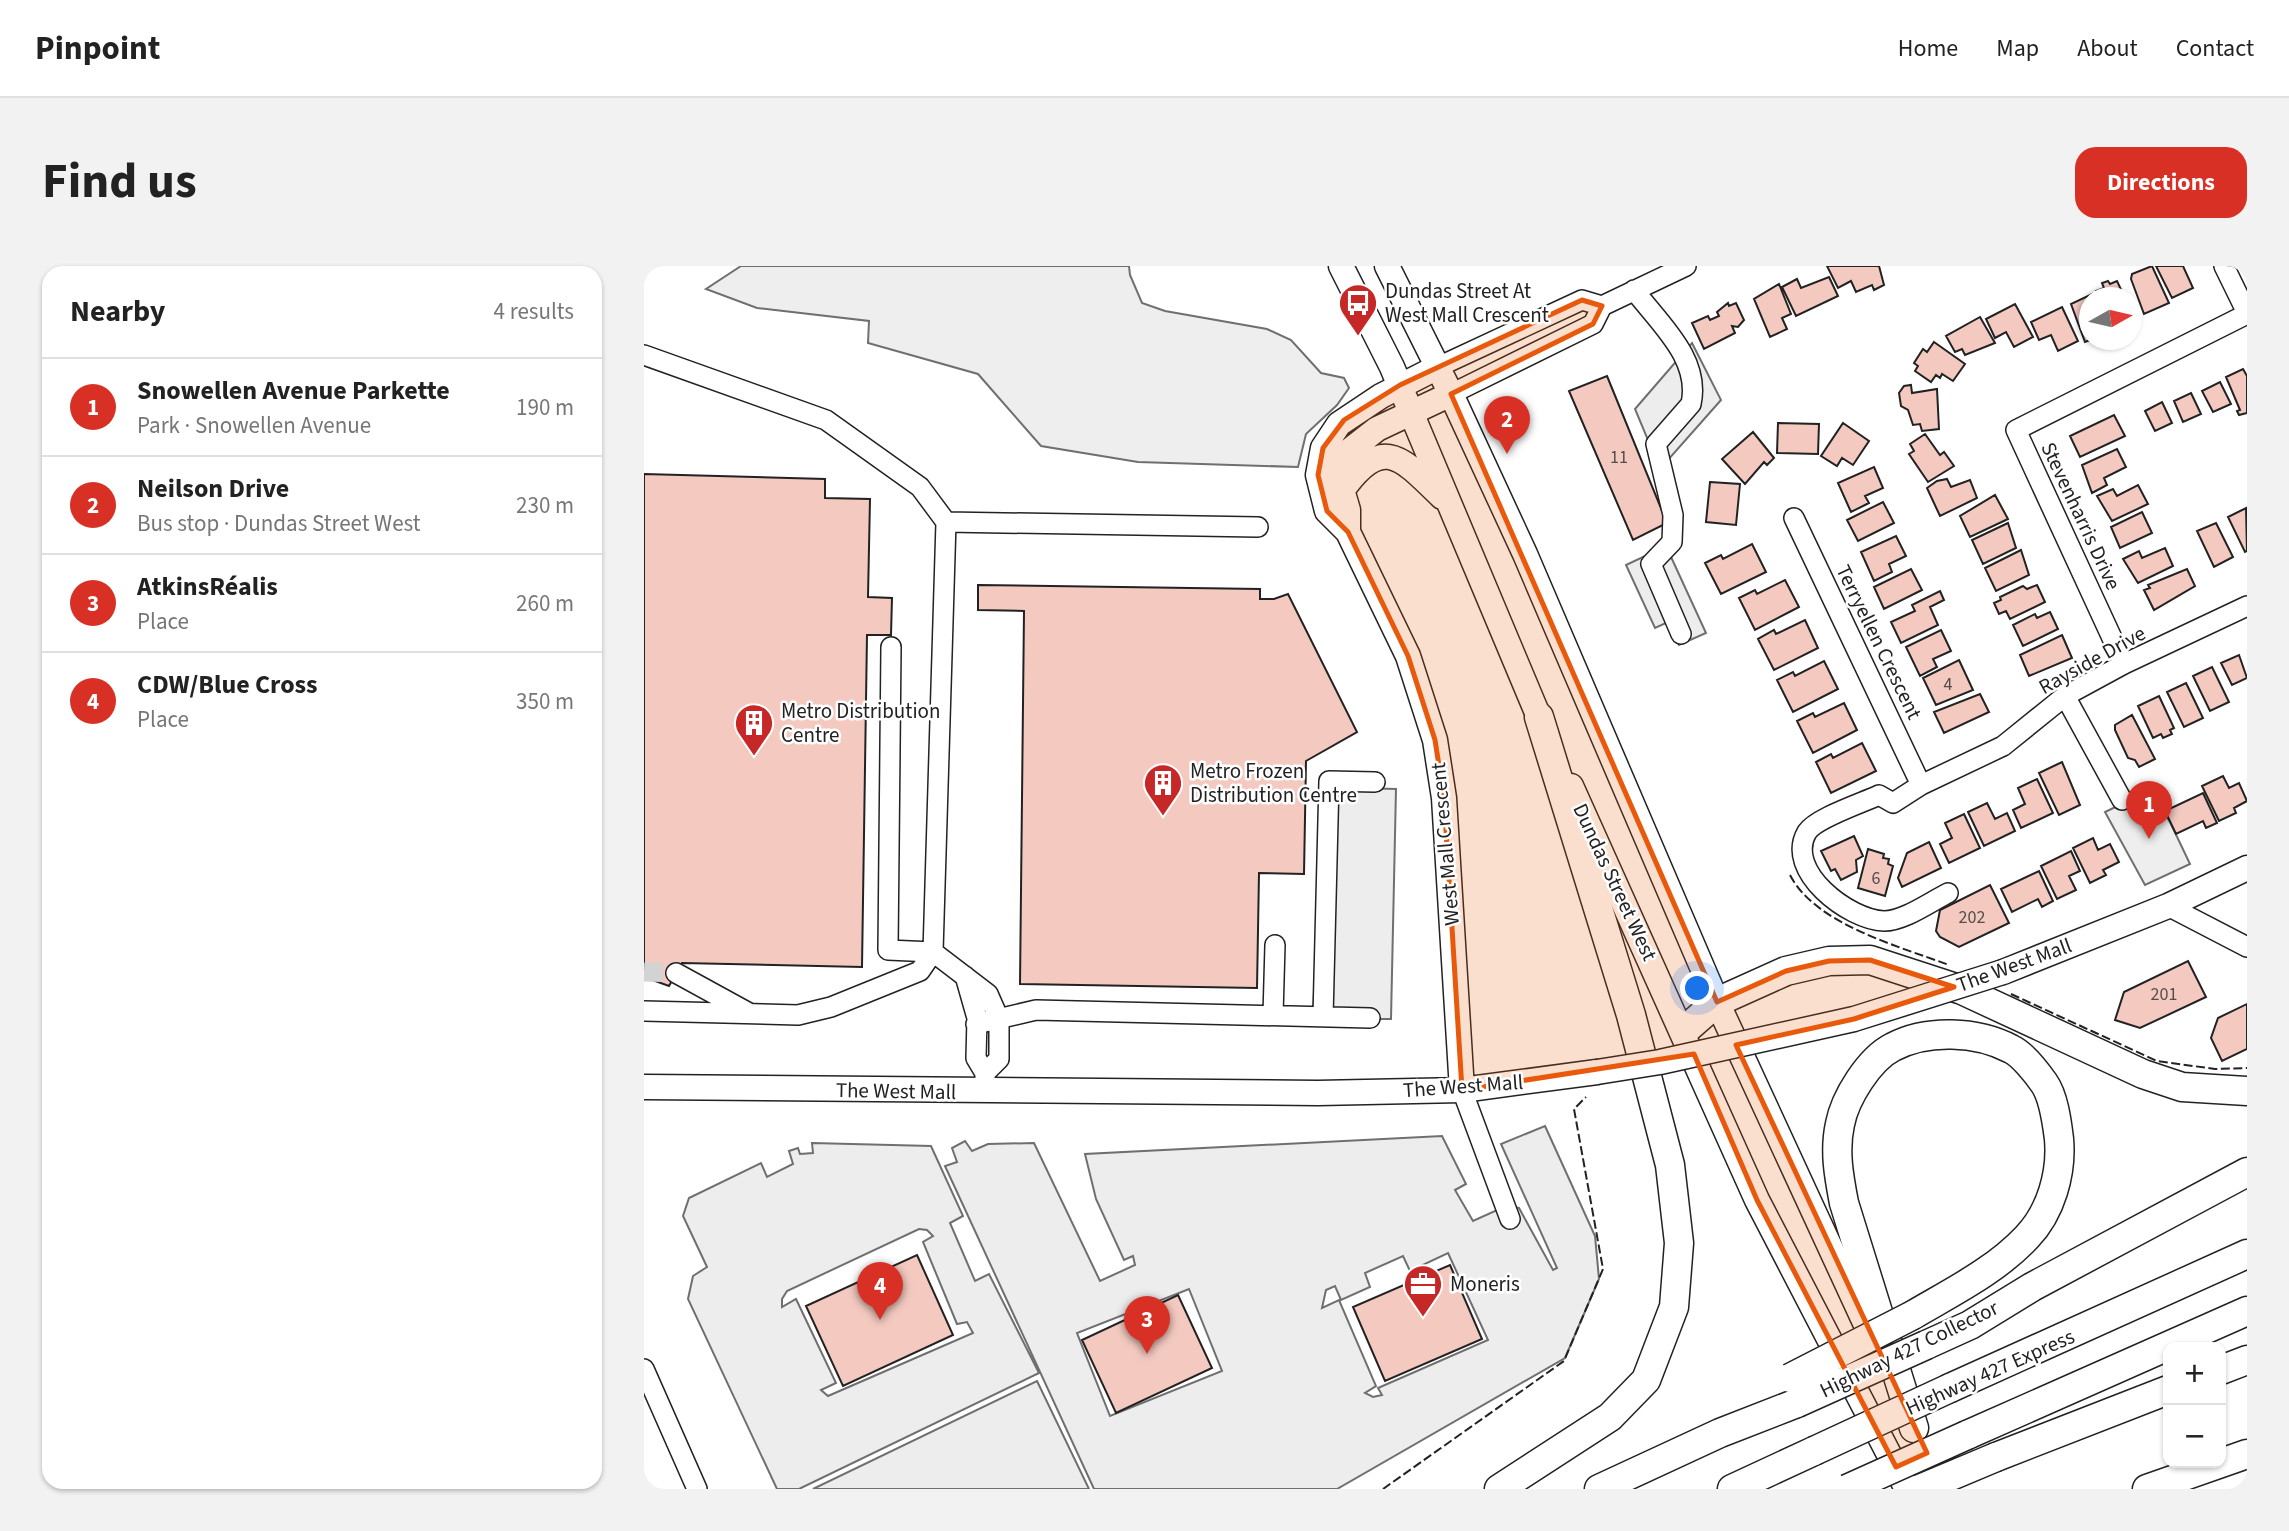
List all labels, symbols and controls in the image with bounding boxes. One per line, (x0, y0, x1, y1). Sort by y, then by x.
text: Pinpoint (35, 25, 161, 72)
text: Home (1898, 31, 1958, 66)
text: Map (1996, 31, 2039, 66)
text: About (2077, 31, 2138, 66)
text: Contact (2176, 31, 2254, 66)
text: Find us (42, 147, 197, 217)
button: Directions (2075, 147, 2247, 218)
place label: Dundas Street At West Mall Crescent (1385, 276, 1549, 330)
bus stop icon: Dundas Street At West Mall Crescent (1337, 282, 1379, 337)
north arrow (2079, 287, 2142, 350)
text: Nearby (70, 290, 165, 333)
text: 4 results (494, 295, 574, 328)
text: Snowellen Avenue Parkette (137, 372, 450, 409)
text: 1 (87, 391, 99, 424)
text: 190 m (516, 391, 574, 424)
pin: 2 (1484, 396, 1530, 454)
text: Park · Snowellen Avenue (137, 409, 371, 442)
street label: Stevenharris Drive (2034, 437, 2128, 595)
house number: 11 (1610, 445, 1628, 470)
text: Neilson Drive (137, 470, 289, 507)
text: 2 (87, 489, 99, 522)
text: 230 m (516, 489, 574, 522)
text: Bus stop · Dundas Street West (137, 507, 421, 540)
street label: Terryellen Crescent (1829, 560, 1929, 724)
text: AtkinsRéalis (137, 568, 278, 605)
text: 3 (87, 587, 99, 620)
text: 260 m (516, 587, 574, 620)
text: Place (137, 605, 189, 638)
street label: Rayside Drive (2033, 618, 2151, 702)
text: CDW/Blue Cross (137, 666, 318, 703)
house number: 4 (1944, 672, 1953, 697)
text: 4 (87, 685, 99, 718)
text: 350 m (516, 685, 574, 718)
place label: Metro Distribution Centre (781, 696, 940, 750)
building icon: Metro Distribution Centre (733, 702, 775, 757)
text: Place (137, 703, 189, 736)
place label: Metro Frozen Distribution Centre (1190, 756, 1357, 810)
street label: West Mall Crescent (1423, 761, 1467, 927)
building icon: Metro Frozen Distribution Centre (1142, 762, 1184, 817)
pin: 1 (2126, 781, 2172, 839)
street label: Dundas Street West (1565, 798, 1665, 966)
house number: 6 (1872, 866, 1881, 891)
house number: 202 (1959, 905, 1985, 930)
street label: The West Mall (1952, 930, 2076, 1000)
your location (1680, 971, 1714, 1005)
house number: 201 (2151, 982, 2177, 1007)
street label: The West Mall (1402, 1067, 1524, 1105)
street label: The West Mall (836, 1075, 956, 1107)
pin: 4 (857, 1262, 903, 1320)
office icon: Moneris (1402, 1263, 1444, 1318)
place label: Moneris (1450, 1269, 1520, 1299)
street label: Highway 427 Collector (1815, 1292, 2004, 1405)
pin: 3 (1124, 1296, 1170, 1354)
street label: Highway 427 Express (1901, 1321, 2080, 1423)
map controls (2163, 1342, 2226, 1468)
button: + (2163, 1342, 2226, 1405)
button: − (2163, 1405, 2226, 1468)

